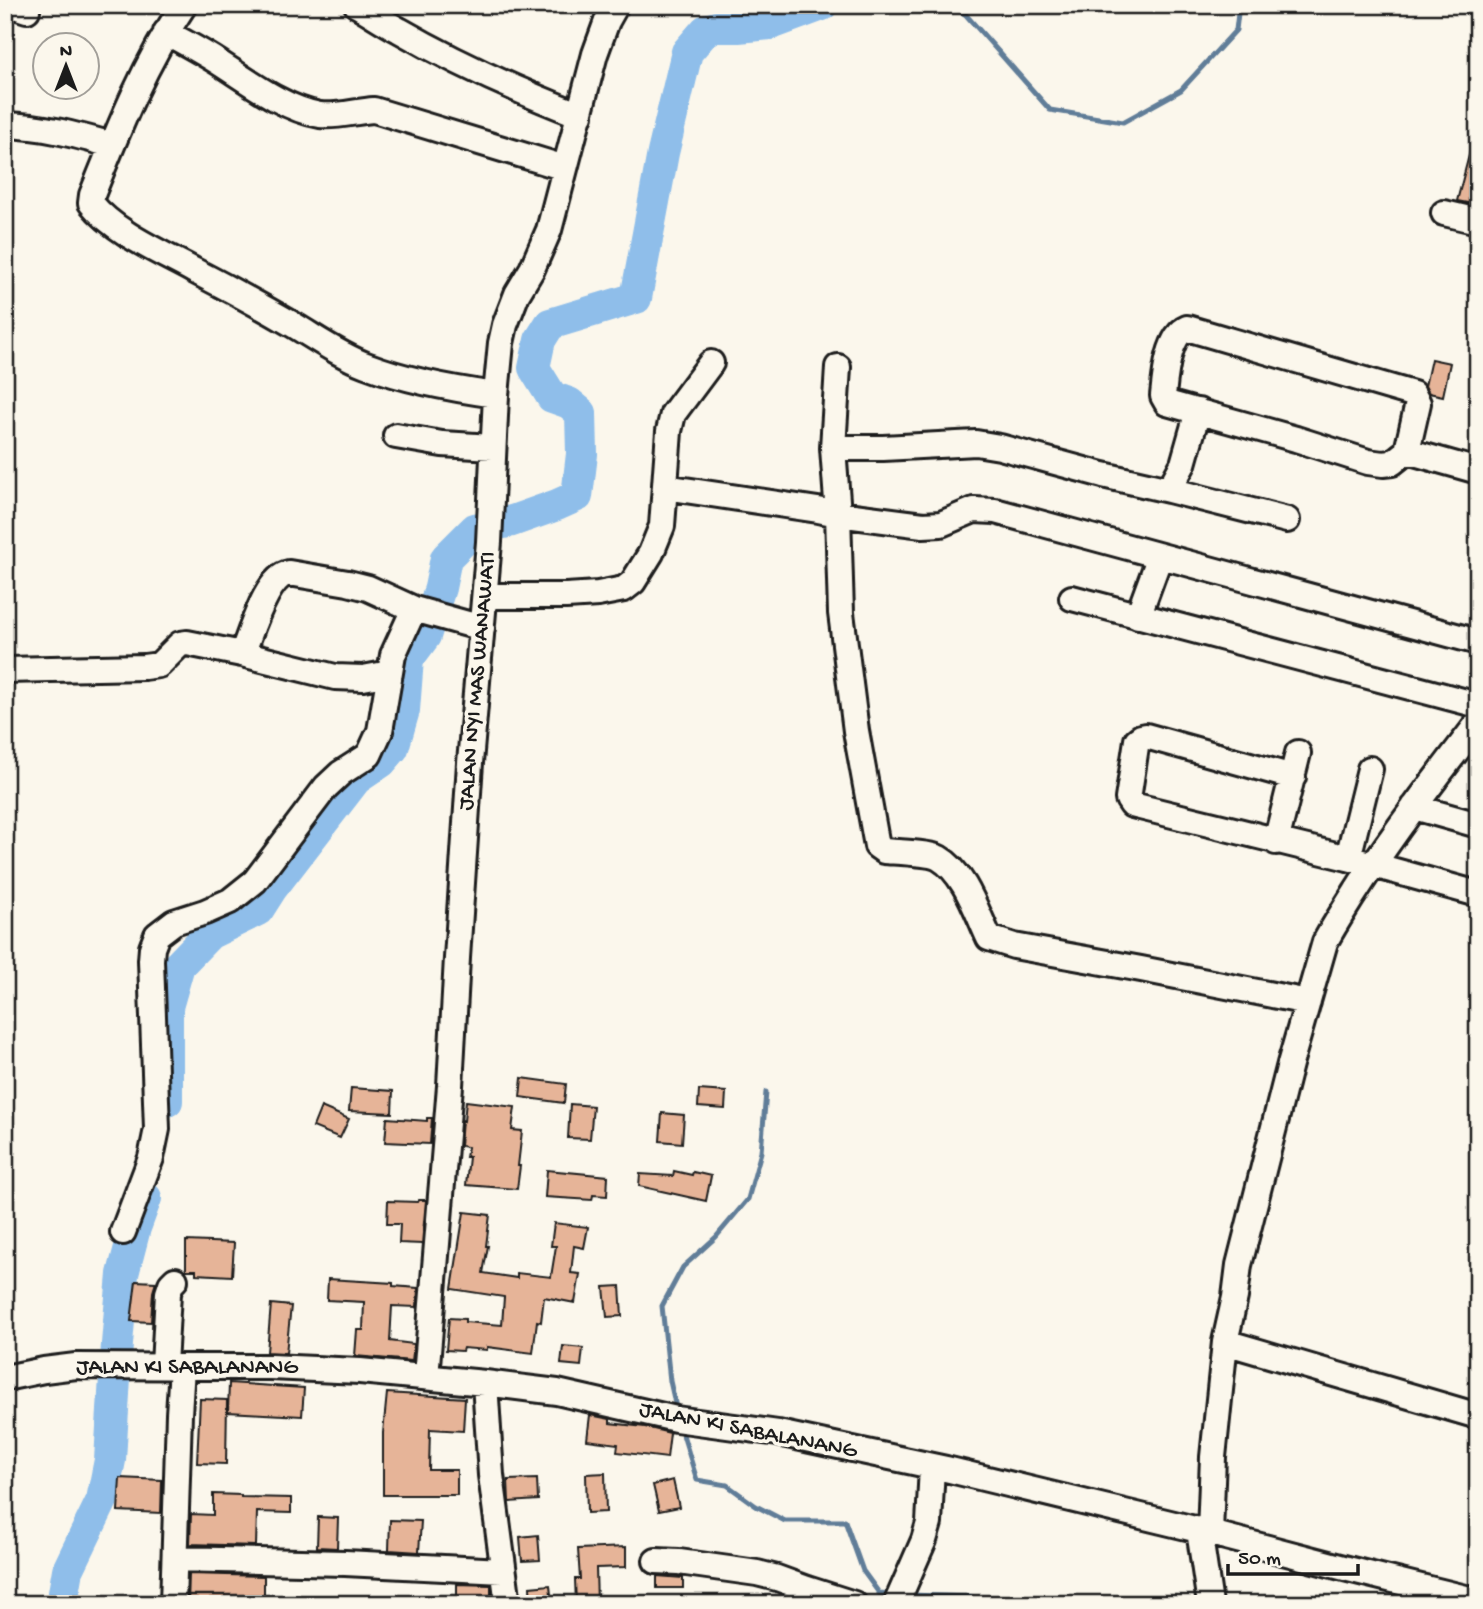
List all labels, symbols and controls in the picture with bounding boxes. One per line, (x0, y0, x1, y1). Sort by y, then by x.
north arrow (32, 32, 102, 102)
text: N (60, 41, 72, 64)
street label: JALAN NYI MAS WANAWATI (453, 550, 503, 812)
street label: JALAN KI SABALANANG (76, 1355, 299, 1382)
street label: JALAN KI SABALANANG (637, 1397, 861, 1466)
scale bar (1228, 1532, 1357, 1576)
text: 50 m (1238, 1548, 1281, 1573)

